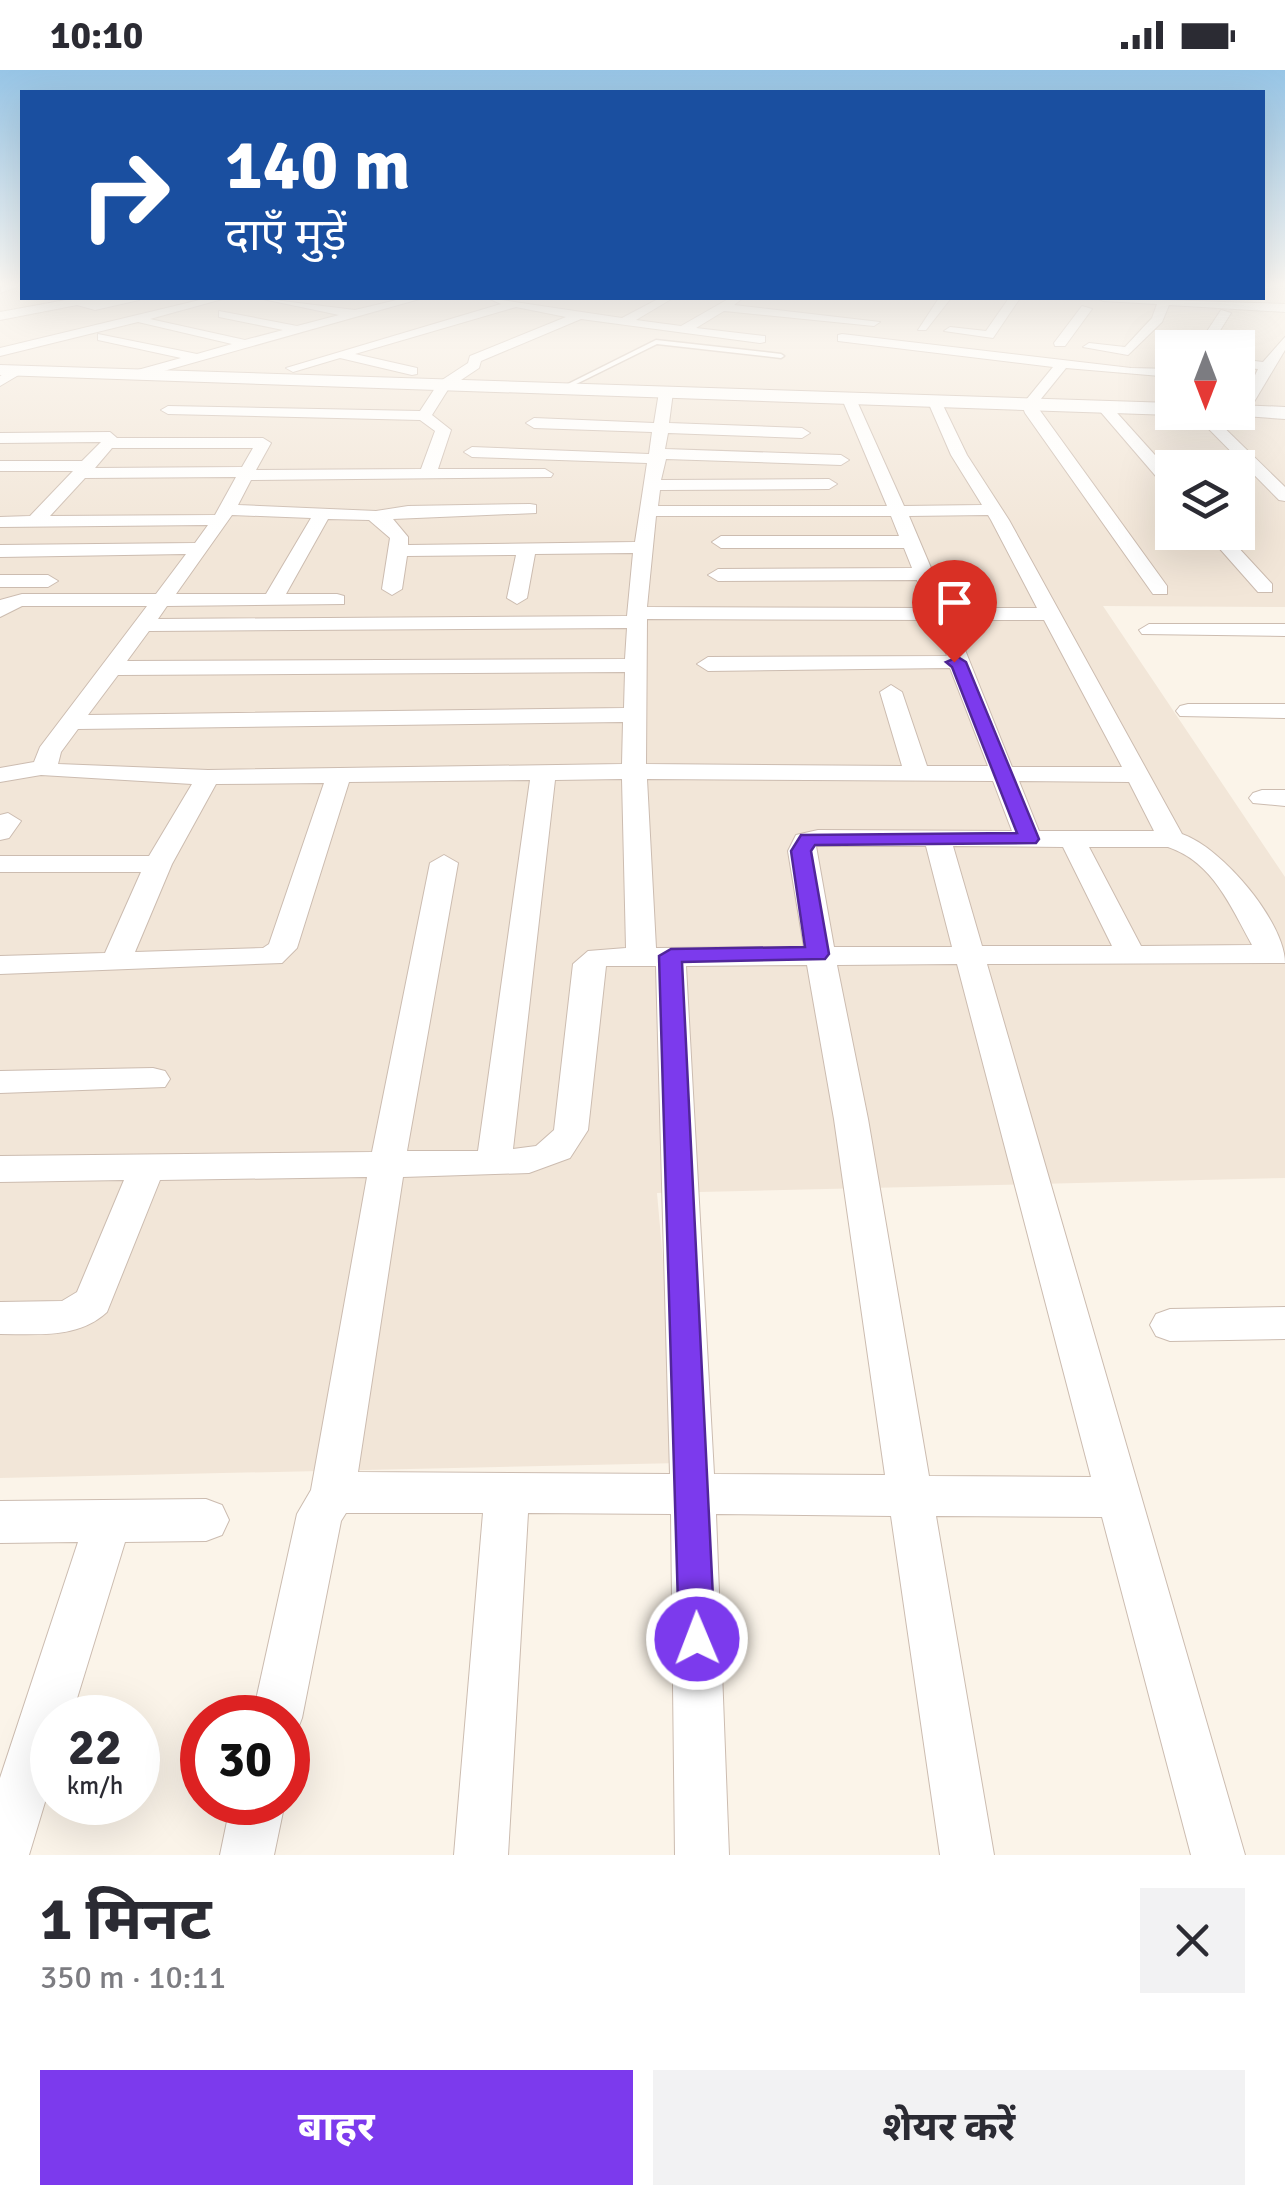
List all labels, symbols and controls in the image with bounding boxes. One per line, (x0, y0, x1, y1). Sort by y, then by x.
text: 10:10 (50, 12, 143, 59)
text: 140 m (225, 122, 410, 208)
icon: right (60, 130, 190, 260)
text: दाएँ मुड़ें (225, 208, 346, 263)
north arrow (1155, 330, 1255, 430)
map controls (1155, 330, 1255, 550)
button: layers (1155, 450, 1255, 550)
pin (912, 560, 997, 663)
icon: arrive (927, 575, 982, 630)
position arrow (645, 1587, 749, 1691)
speed limit sign: 30 (180, 1695, 310, 1825)
text: 22 (68, 1717, 122, 1779)
text: km/h (67, 1770, 123, 1801)
text: 1 मिनट (40, 1883, 212, 1957)
button: close (1140, 1888, 1245, 1993)
text: 350 m · 10:11 (40, 1958, 226, 1997)
button: बाहर (40, 2070, 633, 2185)
button: शेयर करें (653, 2070, 1245, 2185)

